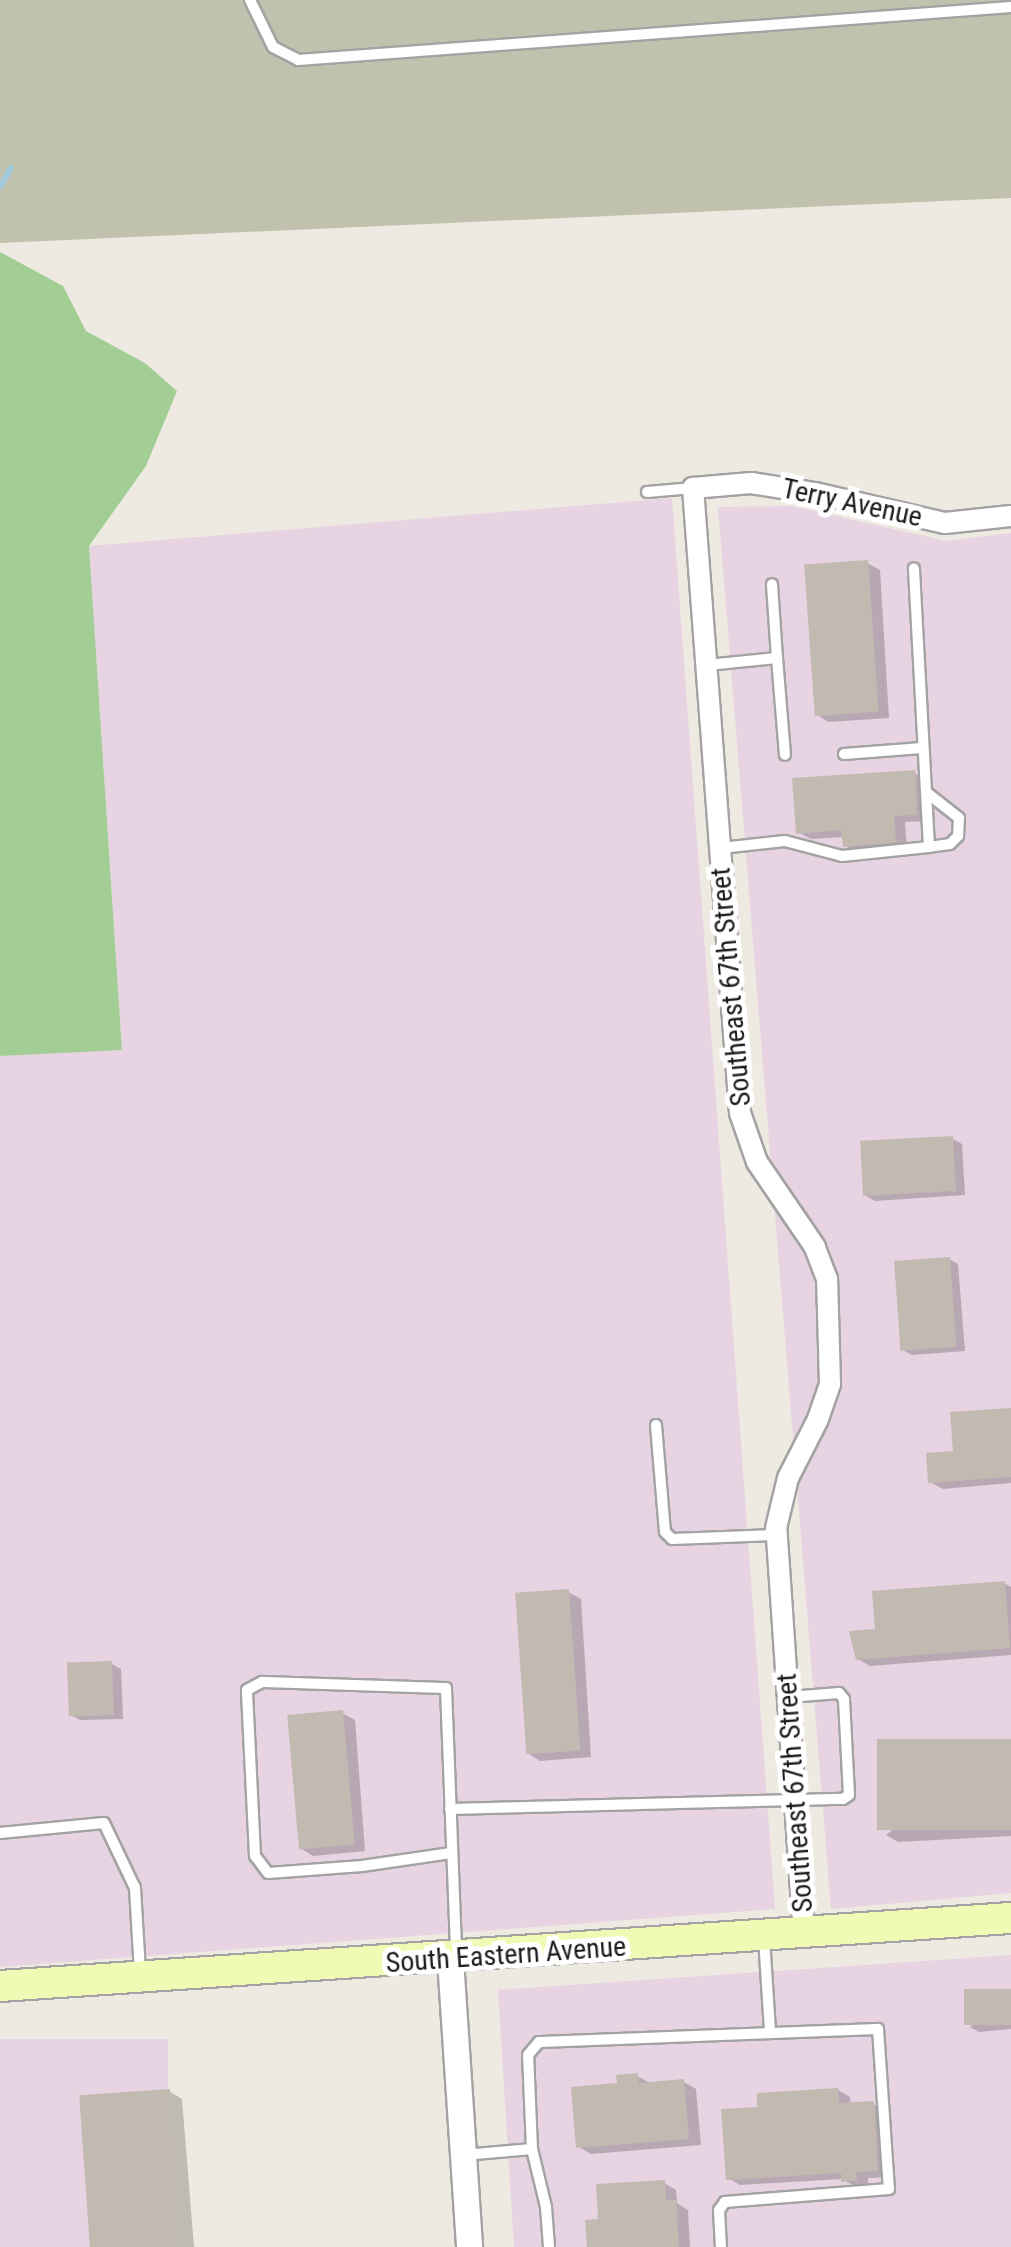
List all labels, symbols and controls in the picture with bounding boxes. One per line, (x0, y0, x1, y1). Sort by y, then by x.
street label: Terry Avenue (779, 472, 925, 534)
street label: Southeast 67th Street (704, 866, 758, 1108)
street label: Southeast 67th Street (770, 1672, 820, 1914)
street label: South Eastern Avenue (385, 1930, 627, 1980)

